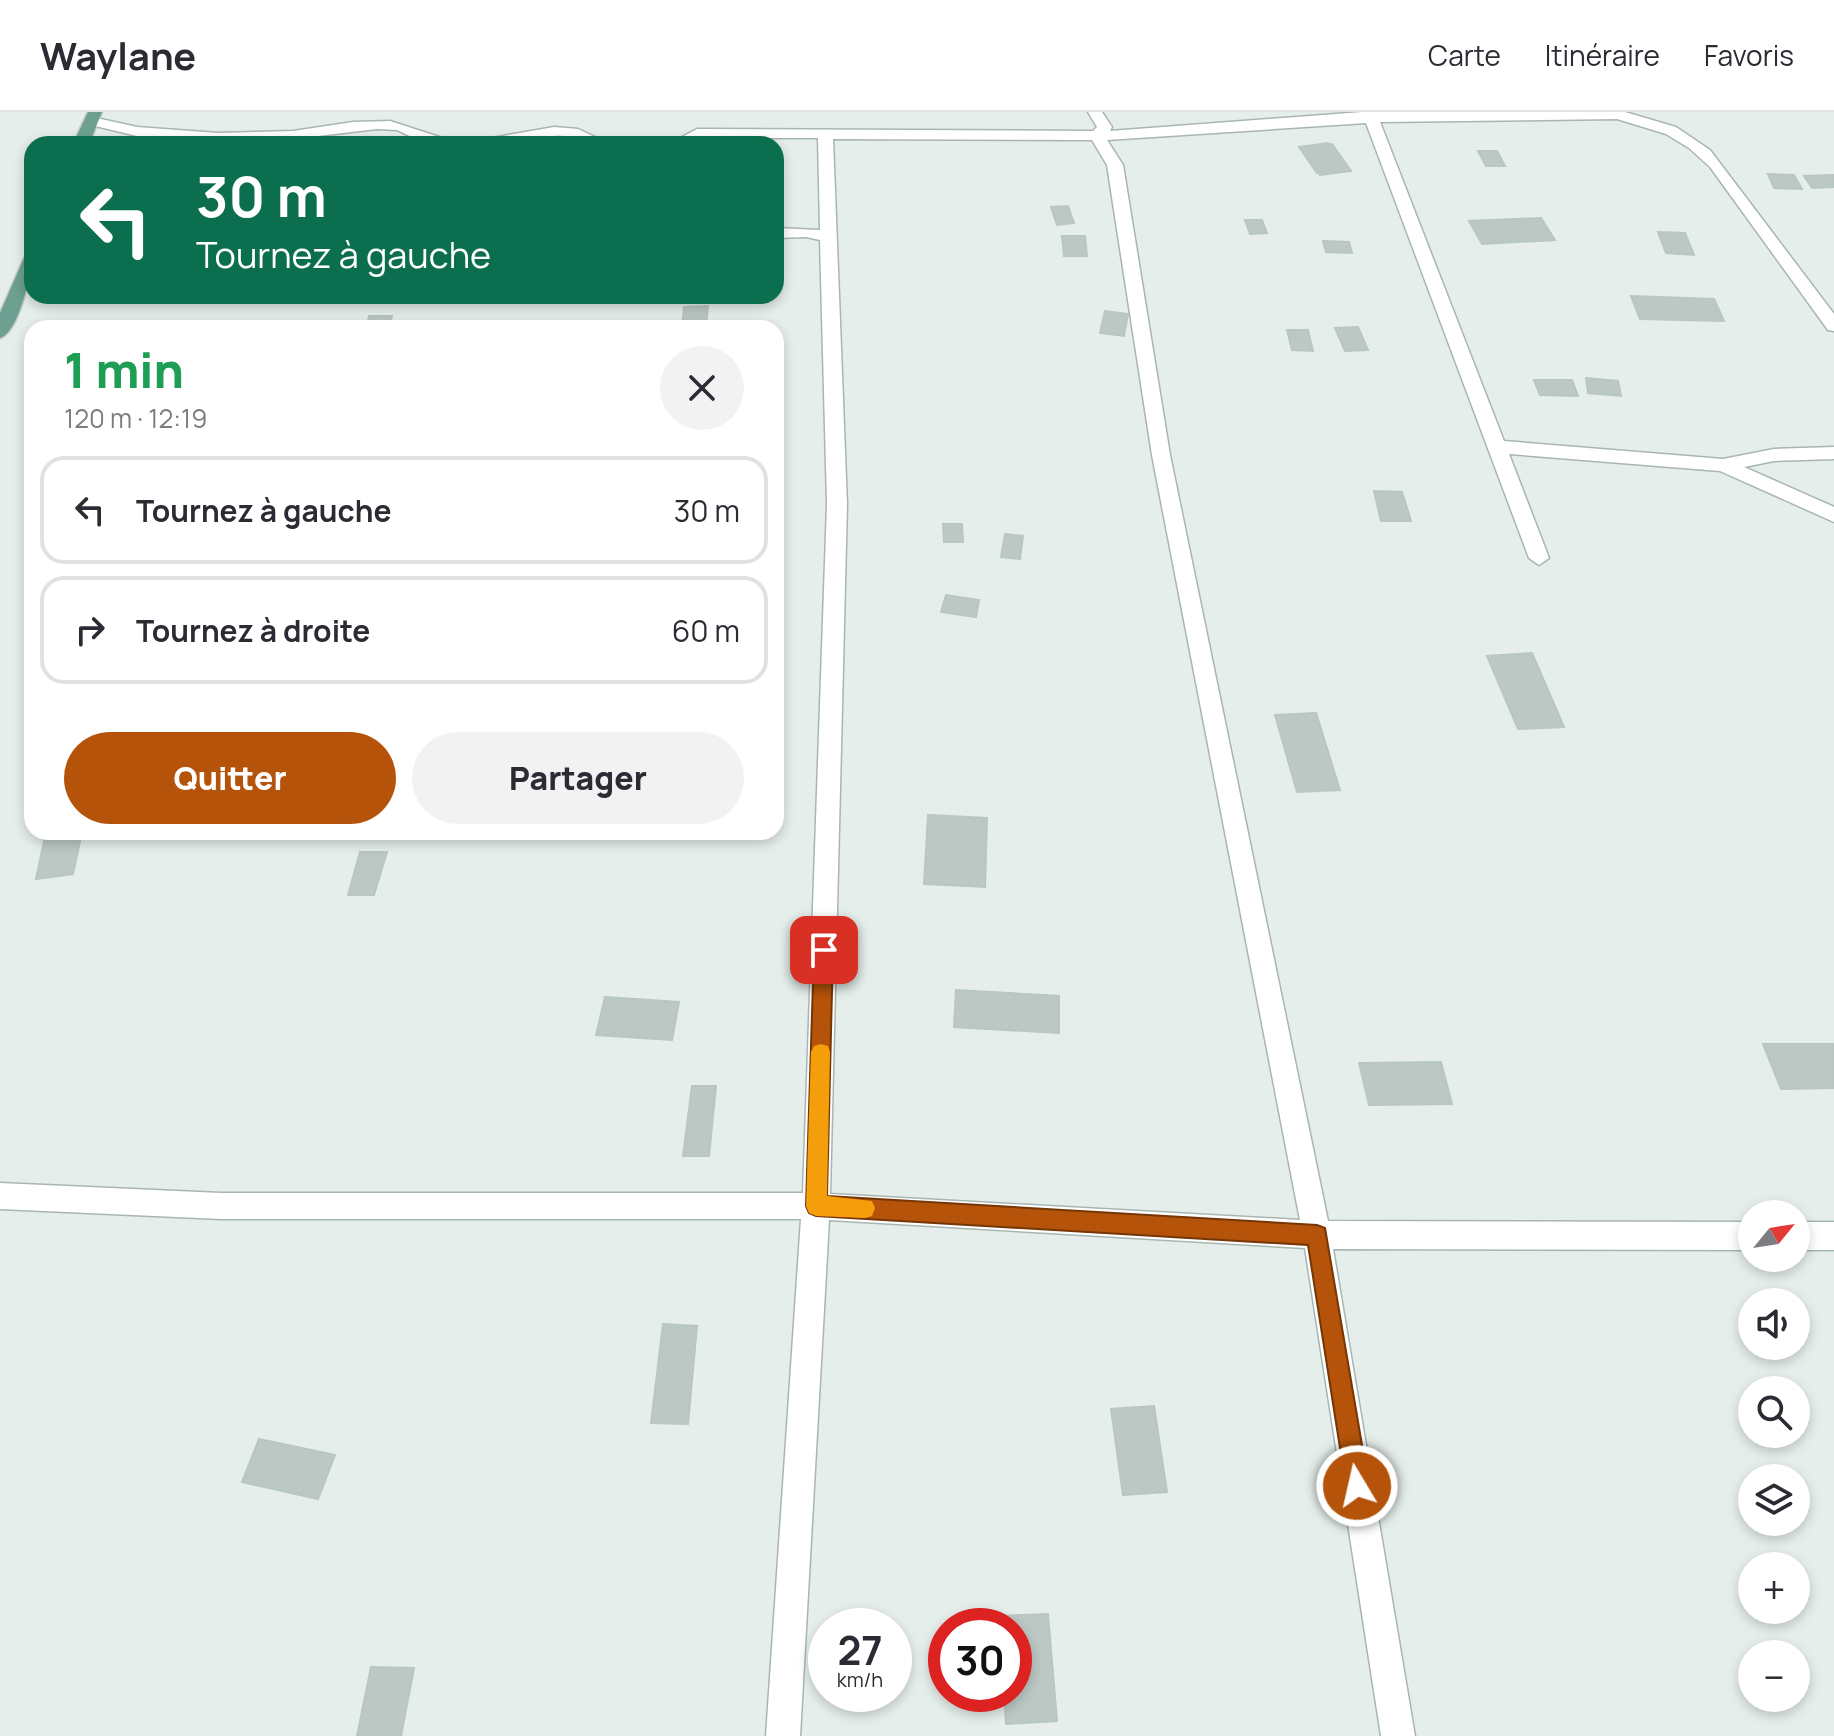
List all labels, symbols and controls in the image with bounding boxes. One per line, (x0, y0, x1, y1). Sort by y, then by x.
text: Waylane (40, 29, 196, 81)
text: Carte (1428, 36, 1501, 74)
text: Itinéraire (1545, 36, 1660, 74)
text: Favoris (1704, 36, 1794, 74)
text: 30 m (196, 157, 327, 234)
icon: left (64, 168, 168, 272)
text: Tournez à gauche (196, 230, 491, 279)
text: 1 min (64, 337, 184, 402)
button: close (660, 346, 744, 430)
text: 120 m · 12:19 (64, 400, 207, 436)
icon: left (68, 488, 112, 532)
text: Tournez à gauche (136, 490, 392, 531)
text: 30 m (674, 490, 740, 531)
icon: right (68, 608, 112, 652)
text: Tournez à droite (136, 610, 370, 651)
text: 60 m (672, 610, 740, 651)
button: Quitter (64, 732, 396, 824)
button: Partager (412, 732, 744, 824)
pin (790, 916, 858, 984)
icon: arrive (802, 928, 846, 972)
north arrow (1738, 1200, 1810, 1272)
map controls (1738, 1200, 1810, 1712)
button: sound (1738, 1288, 1810, 1360)
button: search (1738, 1376, 1810, 1448)
position arrow (1315, 1444, 1399, 1528)
button: layers (1738, 1464, 1810, 1536)
button: + (1738, 1552, 1810, 1624)
speed limit sign: 30 (928, 1608, 1032, 1712)
text: 27 (837, 1622, 883, 1677)
button: − (1738, 1640, 1810, 1712)
text: km/h (837, 1666, 883, 1693)

